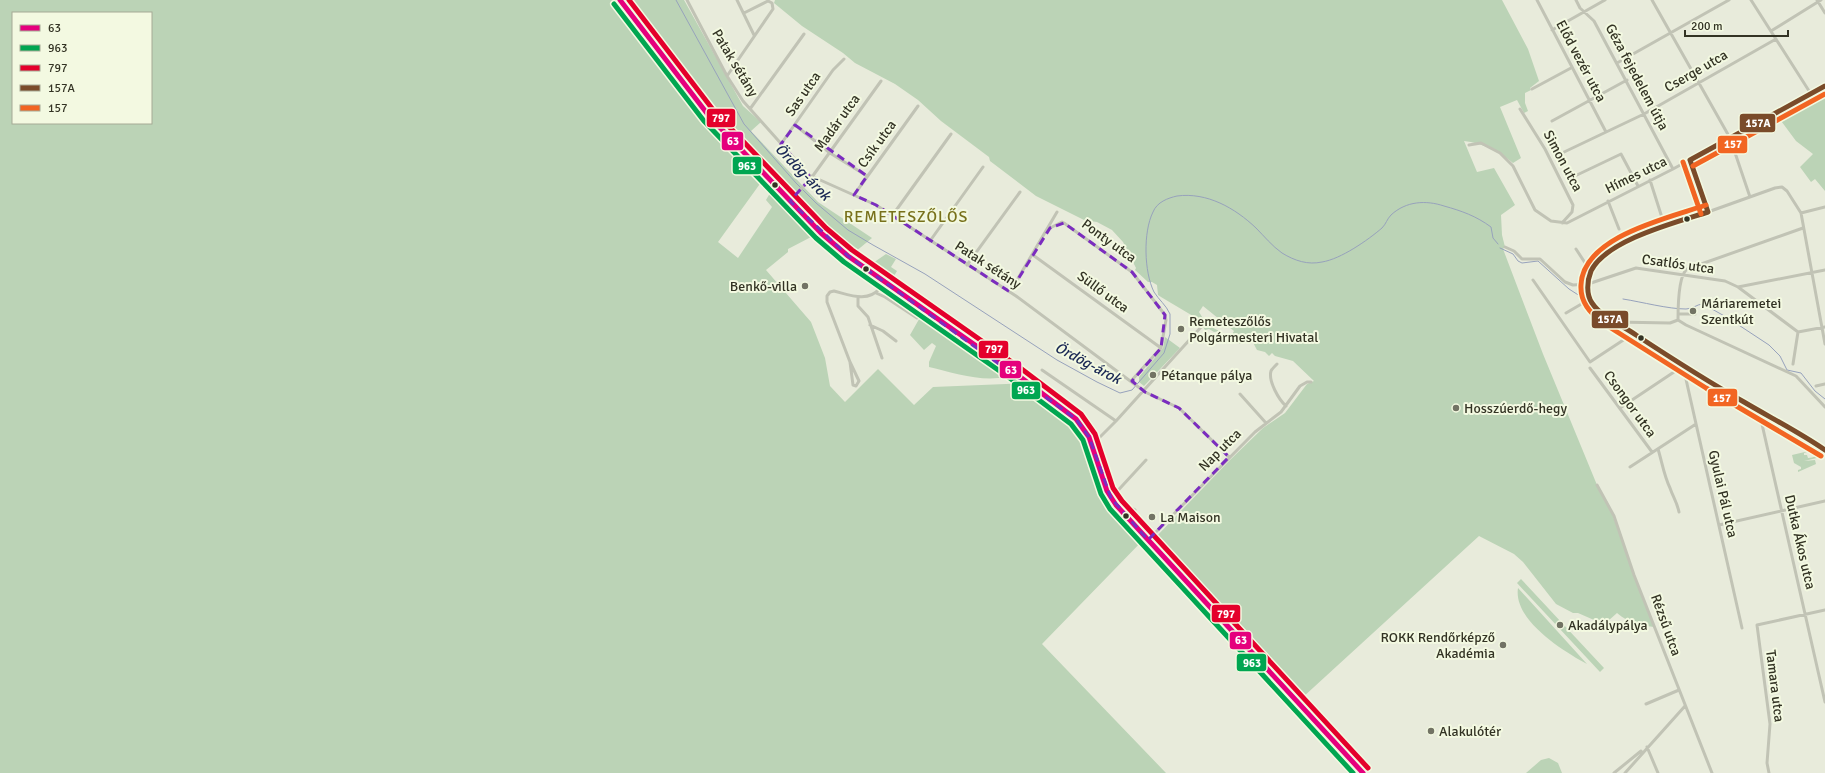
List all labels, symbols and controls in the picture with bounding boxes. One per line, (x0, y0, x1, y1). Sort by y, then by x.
legend (12, 12, 152, 124)
scale bar (1685, 12, 1788, 38)
street label: Előd vezér utca (1552, 17, 1610, 105)
text: 200 m (1691, 19, 1723, 34)
text: 63 (48, 21, 61, 36)
street label: Géza fejedelem útja (1602, 21, 1672, 133)
street label: Patak sétány (708, 26, 762, 100)
text: 963 (48, 41, 67, 56)
street label: Cserge utca (1661, 46, 1731, 96)
text: 797 (48, 61, 67, 76)
street label: Sas utca (782, 69, 824, 119)
text: 157A (48, 81, 75, 96)
street label: Madár utca (810, 91, 864, 155)
text: 157 (48, 101, 67, 116)
line badge: 797 (706, 108, 736, 128)
text: 797 (712, 112, 730, 125)
line badge: 157A (1739, 113, 1776, 133)
street label: Csík utca (854, 117, 900, 171)
text: 157A (1746, 117, 1770, 130)
street label: Simon utca (1540, 127, 1586, 195)
line badge: 63 (721, 131, 744, 151)
text: 63 (727, 135, 739, 148)
line badge: 157 (1717, 135, 1748, 154)
text: 157 (1724, 138, 1742, 151)
water label: Ördög-árok (771, 140, 836, 205)
street label: Hímes utca (1602, 153, 1670, 197)
line badge: 963 (732, 156, 762, 175)
text: 963 (738, 160, 756, 173)
unlabelled marker (770, 180, 780, 190)
district label: REMETESZŐLŐS (844, 207, 968, 227)
unlabelled marker (1682, 214, 1692, 224)
street label: Ponty utca (1078, 216, 1140, 266)
street label: Patak sétány (952, 237, 1025, 293)
street label: Csatlós utca (1641, 251, 1715, 277)
unlabelled marker (861, 264, 871, 274)
street label: Süllő utca (1074, 268, 1132, 316)
place label: Benkő-villa (730, 278, 797, 295)
marker: Benkő-villa (800, 281, 810, 291)
place label: Máriaremetei Szentkút (1701, 295, 1781, 328)
marker: Máriaremetei Szentkút (1688, 306, 1698, 316)
line badge: 157A (1591, 310, 1629, 329)
place label: Remeteszőlős Polgármesteri Hivatal (1189, 313, 1318, 346)
text: 157A (1598, 313, 1622, 326)
marker: Remeteszőlős Polgármesteri Hivatal (1176, 324, 1186, 334)
unlabelled marker (1636, 333, 1646, 343)
water label: Ördög-árok (1052, 338, 1125, 389)
line badge: 797 (978, 340, 1009, 359)
text: 797 (985, 343, 1003, 356)
line badge: 63 (999, 360, 1022, 379)
text: 63 (1005, 364, 1017, 377)
place label: Pétanque pálya (1161, 367, 1252, 384)
street label: Csongor utca (1600, 367, 1660, 441)
marker: Pétanque pálya (1148, 370, 1158, 380)
line badge: 963 (1011, 381, 1041, 400)
text: 963 (1017, 384, 1035, 397)
line badge: 157 (1707, 388, 1738, 407)
text: 157 (1713, 392, 1731, 405)
place label: Hosszúerdő-hegy (1464, 400, 1567, 417)
marker: Hosszúerdő-hegy (1451, 403, 1461, 413)
street label: Nap utca (1195, 425, 1245, 475)
street label: Gyulai Pál utca (1705, 449, 1741, 539)
street label: Dutka Ákos utca (1781, 493, 1819, 591)
place label: La Maison (1160, 509, 1221, 526)
unlabelled marker (1121, 511, 1131, 521)
marker: La Maison (1147, 512, 1157, 522)
street label: Rézsű utca (1647, 592, 1685, 658)
line badge: 797 (1211, 604, 1241, 623)
text: 797 (1217, 608, 1235, 621)
place label: Akadálypálya (1568, 617, 1648, 634)
marker: Akadálypálya (1555, 620, 1565, 630)
place label: ROKK Rendőrképző Akadémia (1381, 629, 1495, 662)
line badge: 63 (1229, 631, 1252, 650)
text: 63 (1235, 634, 1247, 647)
marker: ROKK Rendőrképző Akadémia (1498, 640, 1508, 650)
street label: Tamara utca (1762, 649, 1788, 723)
line badge: 963 (1236, 653, 1267, 672)
text: 963 (1243, 657, 1261, 670)
place label: Alakulótér (1439, 723, 1502, 740)
marker: Alakulótér (1426, 726, 1436, 736)

